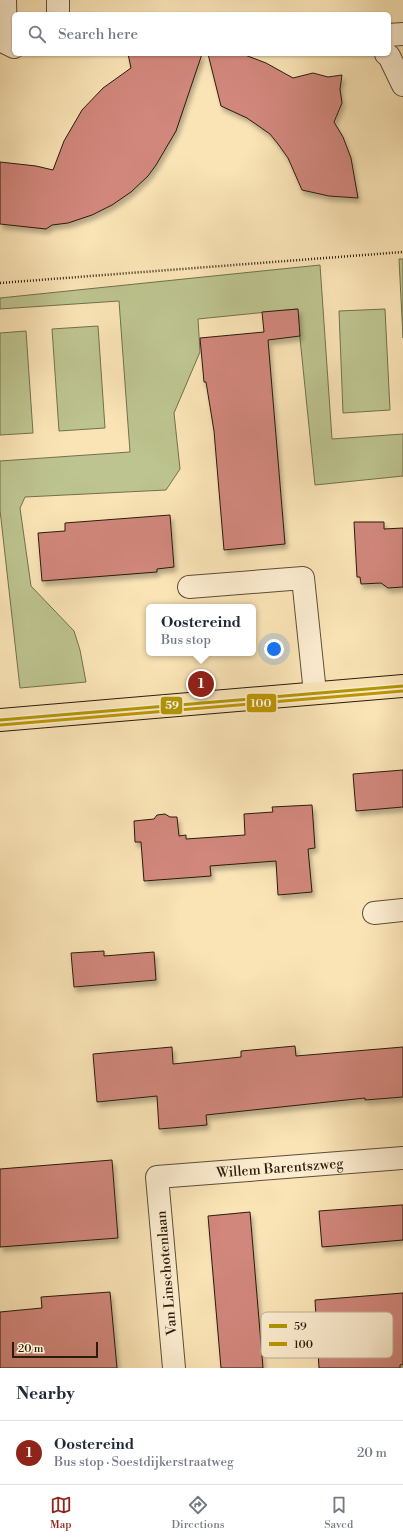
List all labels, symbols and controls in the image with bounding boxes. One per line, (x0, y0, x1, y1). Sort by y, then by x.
search box (12, 12, 391, 56)
icon: search (26, 23, 48, 45)
text: Search here (58, 25, 138, 44)
popup (146, 604, 256, 656)
text: Oostereind (161, 613, 241, 632)
text: Bus stop (161, 632, 211, 648)
your location (264, 639, 284, 659)
pin: 1 (188, 669, 214, 699)
line badge: 100 (246, 693, 277, 713)
line badge: 59 (160, 696, 183, 715)
text: 100 (251, 697, 271, 711)
text: 59 (165, 699, 179, 713)
street label: Willem Barentszweg (215, 1155, 345, 1182)
street label: Van Linschotenlaan (153, 1209, 182, 1337)
legend (261, 1312, 393, 1358)
text: 59 (294, 1320, 307, 1334)
text: 100 (294, 1338, 313, 1352)
scale bar (12, 1340, 98, 1359)
text: 20 m (18, 1342, 43, 1356)
text: Nearby (16, 1383, 75, 1405)
text: Oostereind (54, 1435, 134, 1454)
text: 1 (26, 1445, 32, 1461)
text: 20 m (357, 1445, 387, 1461)
text: Bus stop · Soestdijkerstraatweg (54, 1454, 234, 1470)
tab: Map (50, 1494, 72, 1532)
tab: Directions (172, 1494, 225, 1532)
tab: Saved (324, 1494, 353, 1532)

